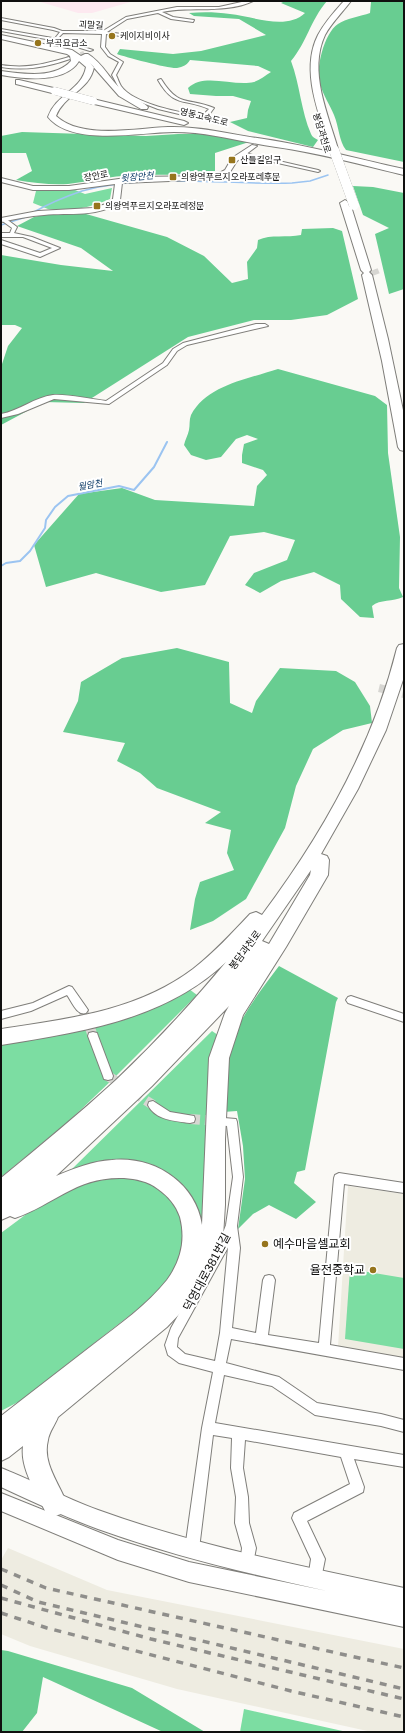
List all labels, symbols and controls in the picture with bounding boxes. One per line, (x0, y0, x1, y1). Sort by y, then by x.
street label: 괴말길 (78, 19, 104, 31)
marker: 케이지비이사 (107, 31, 117, 41)
place label: 케이지비이사 (120, 31, 170, 41)
marker: 부곡요금소 (33, 38, 43, 48)
place label: 부곡요금소 (46, 38, 88, 48)
street label: 영동고속도로 (179, 106, 229, 128)
street label: 봉담과천로 (311, 111, 334, 154)
marker: 산들길입구 (227, 155, 237, 165)
place label: 산들길입구 (240, 155, 282, 165)
street label: 장안로 (83, 169, 109, 183)
water label: 윗장안천 (120, 171, 155, 183)
marker: 의왕역푸르지오라포레후문 (168, 172, 178, 182)
place label: 의왕역푸르지오라포레후문 (181, 172, 280, 182)
marker: 의왕역푸르지오라포레정문 (92, 201, 102, 211)
place label: 의왕역푸르지오라포레정문 (105, 201, 204, 211)
water label: 월암천 (77, 478, 104, 492)
street label: 봉담과천로 (227, 928, 263, 972)
street label: 덕영대로381번길 (181, 1231, 233, 1313)
place label: 예수마을셀교회 (273, 1237, 350, 1251)
marker: 예수마을셀교회 (260, 1239, 270, 1249)
place label: 율전중학교 (310, 1263, 365, 1277)
marker: 율전중학교 (368, 1265, 378, 1275)

